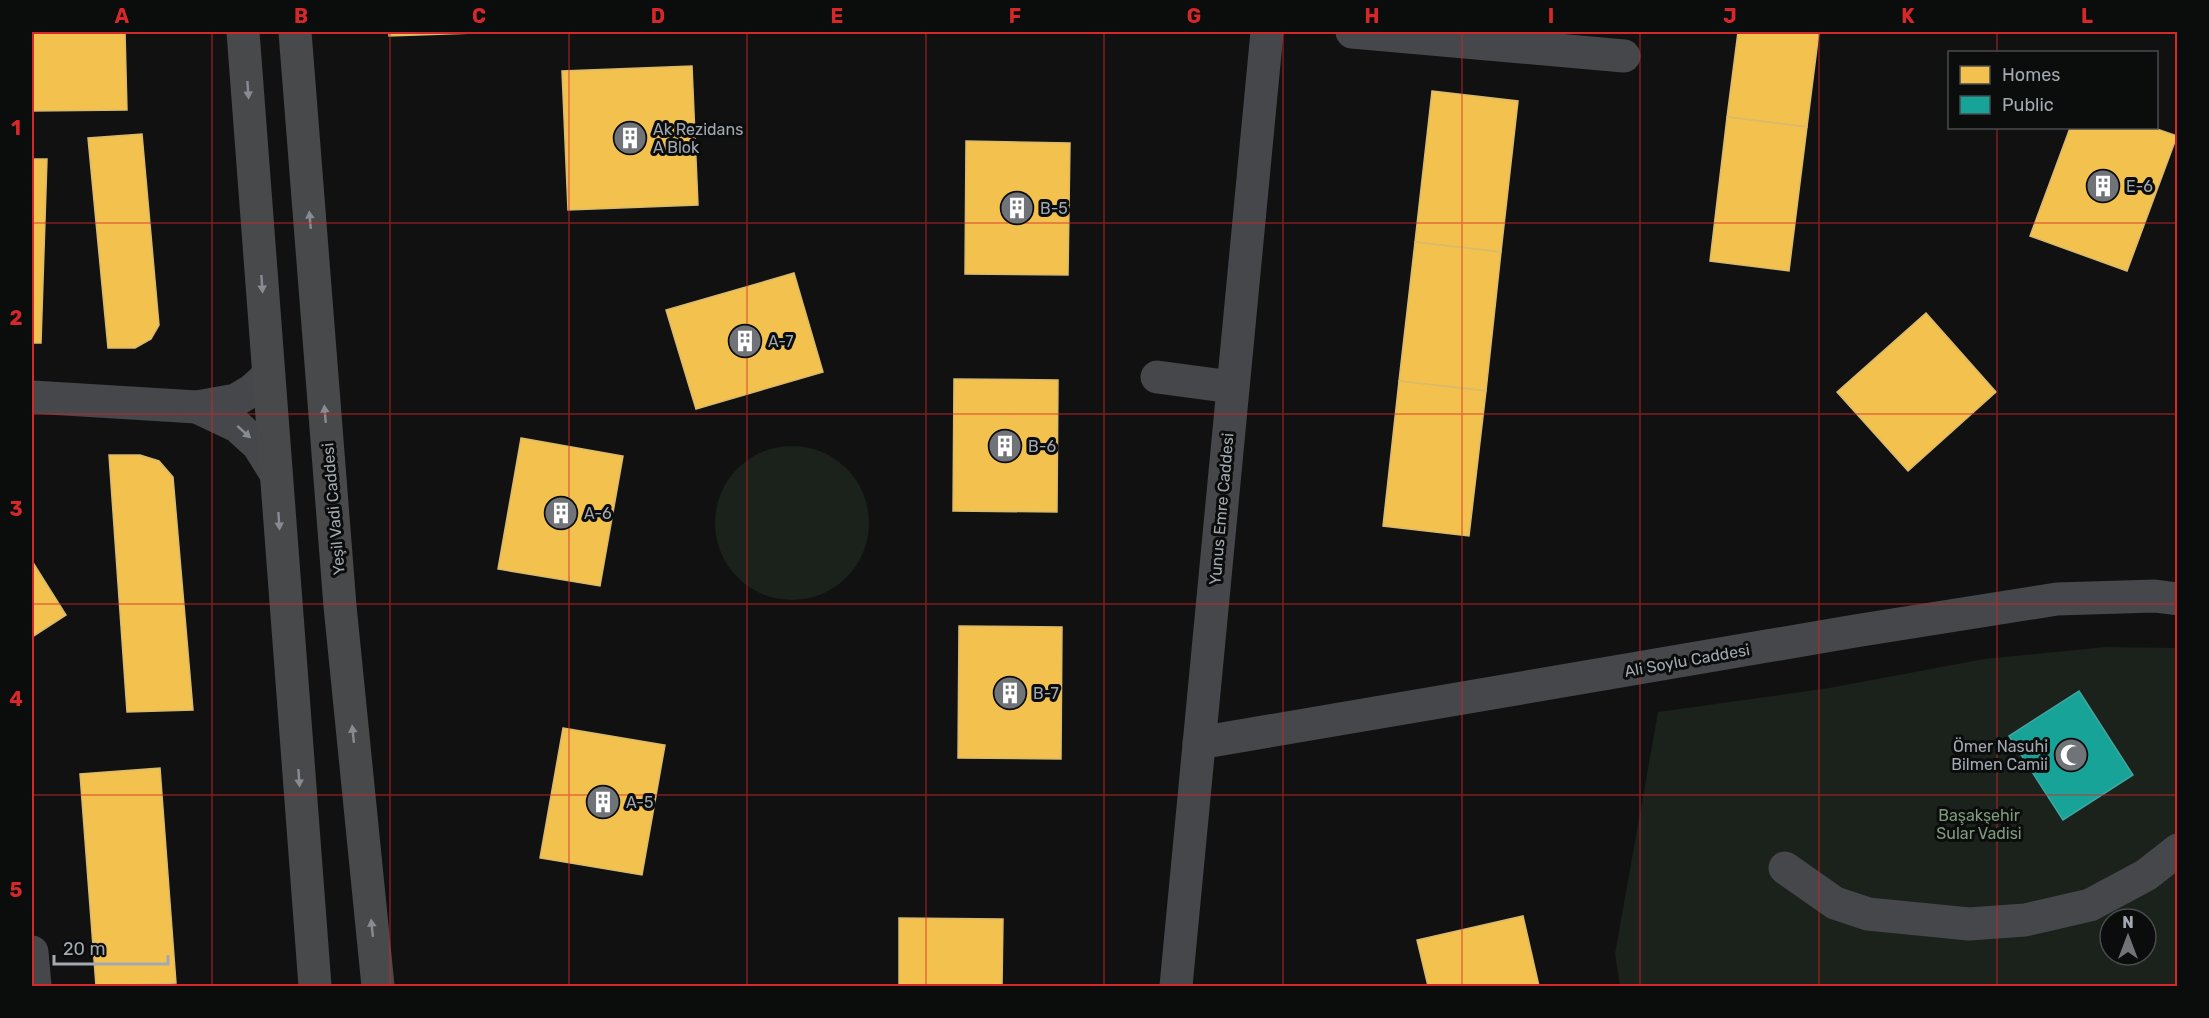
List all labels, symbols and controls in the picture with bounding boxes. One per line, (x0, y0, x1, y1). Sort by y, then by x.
text: A (115, 4, 130, 28)
text: B (294, 4, 308, 28)
text: C (472, 4, 486, 28)
text: D (651, 4, 665, 28)
text: E (831, 4, 843, 28)
text: F (1009, 4, 1021, 28)
text: G (1187, 4, 1201, 28)
text: H (1365, 4, 1379, 28)
text: I (1548, 4, 1554, 28)
text: J (1723, 4, 1737, 28)
text: K (1901, 4, 1915, 28)
text: L (2081, 4, 2093, 28)
legend (1948, 51, 2158, 129)
text: Homes (2002, 64, 2060, 86)
one-way arrow (243, 80, 252, 99)
text: Public (2002, 94, 2054, 116)
text: 1 (11, 116, 21, 140)
building icon: Ak Rezidans A Blok (612, 120, 648, 156)
place label: Ak Rezidans A Blok (653, 120, 743, 157)
building icon: E-6 (2085, 168, 2121, 204)
place label: E-6 (2126, 177, 2153, 196)
building icon: B-5 (999, 190, 1035, 226)
place label: B-5 (1040, 199, 1068, 218)
one-way arrow (305, 210, 315, 229)
one-way arrow (257, 275, 266, 294)
text: 2 (10, 306, 23, 330)
building icon: A-7 (727, 323, 763, 359)
place label: A-7 (768, 332, 793, 351)
one-way arrow (320, 405, 330, 424)
one-way arrow (236, 425, 251, 439)
building icon: B-6 (987, 428, 1023, 464)
street label: Yunus Emre Caddesi (1205, 432, 1238, 586)
place label: B-6 (1028, 437, 1056, 456)
street label: Yeşil Vadi Caddesi (318, 442, 349, 576)
building icon: A-6 (543, 495, 579, 531)
text: 3 (9, 497, 23, 521)
place label: A-6 (584, 504, 612, 523)
one-way arrow (275, 511, 284, 530)
street label: Ali Soylu Caddesi (1623, 640, 1751, 681)
building icon: B-7 (992, 675, 1028, 711)
place label: B-7 (1033, 684, 1059, 703)
text: 4 (9, 687, 23, 711)
one-way arrow (348, 725, 358, 744)
place label: Ömer Nasuhi Bilmen Camii (1951, 737, 2048, 774)
mosque icon: Ömer Nasuhi Bilmen Camii (2053, 737, 2089, 773)
one-way arrow (294, 768, 304, 787)
building icon: A-5 (585, 784, 621, 820)
place label: A-5 (626, 793, 653, 812)
park label: Başakşehir Sular Vadisi (1936, 806, 2022, 843)
text: 5 (10, 878, 23, 902)
north arrow (2098, 907, 2158, 967)
text: N (2122, 913, 2134, 932)
one-way arrow (367, 919, 377, 938)
scale bar (54, 928, 168, 966)
text: 20 m (63, 938, 105, 960)

